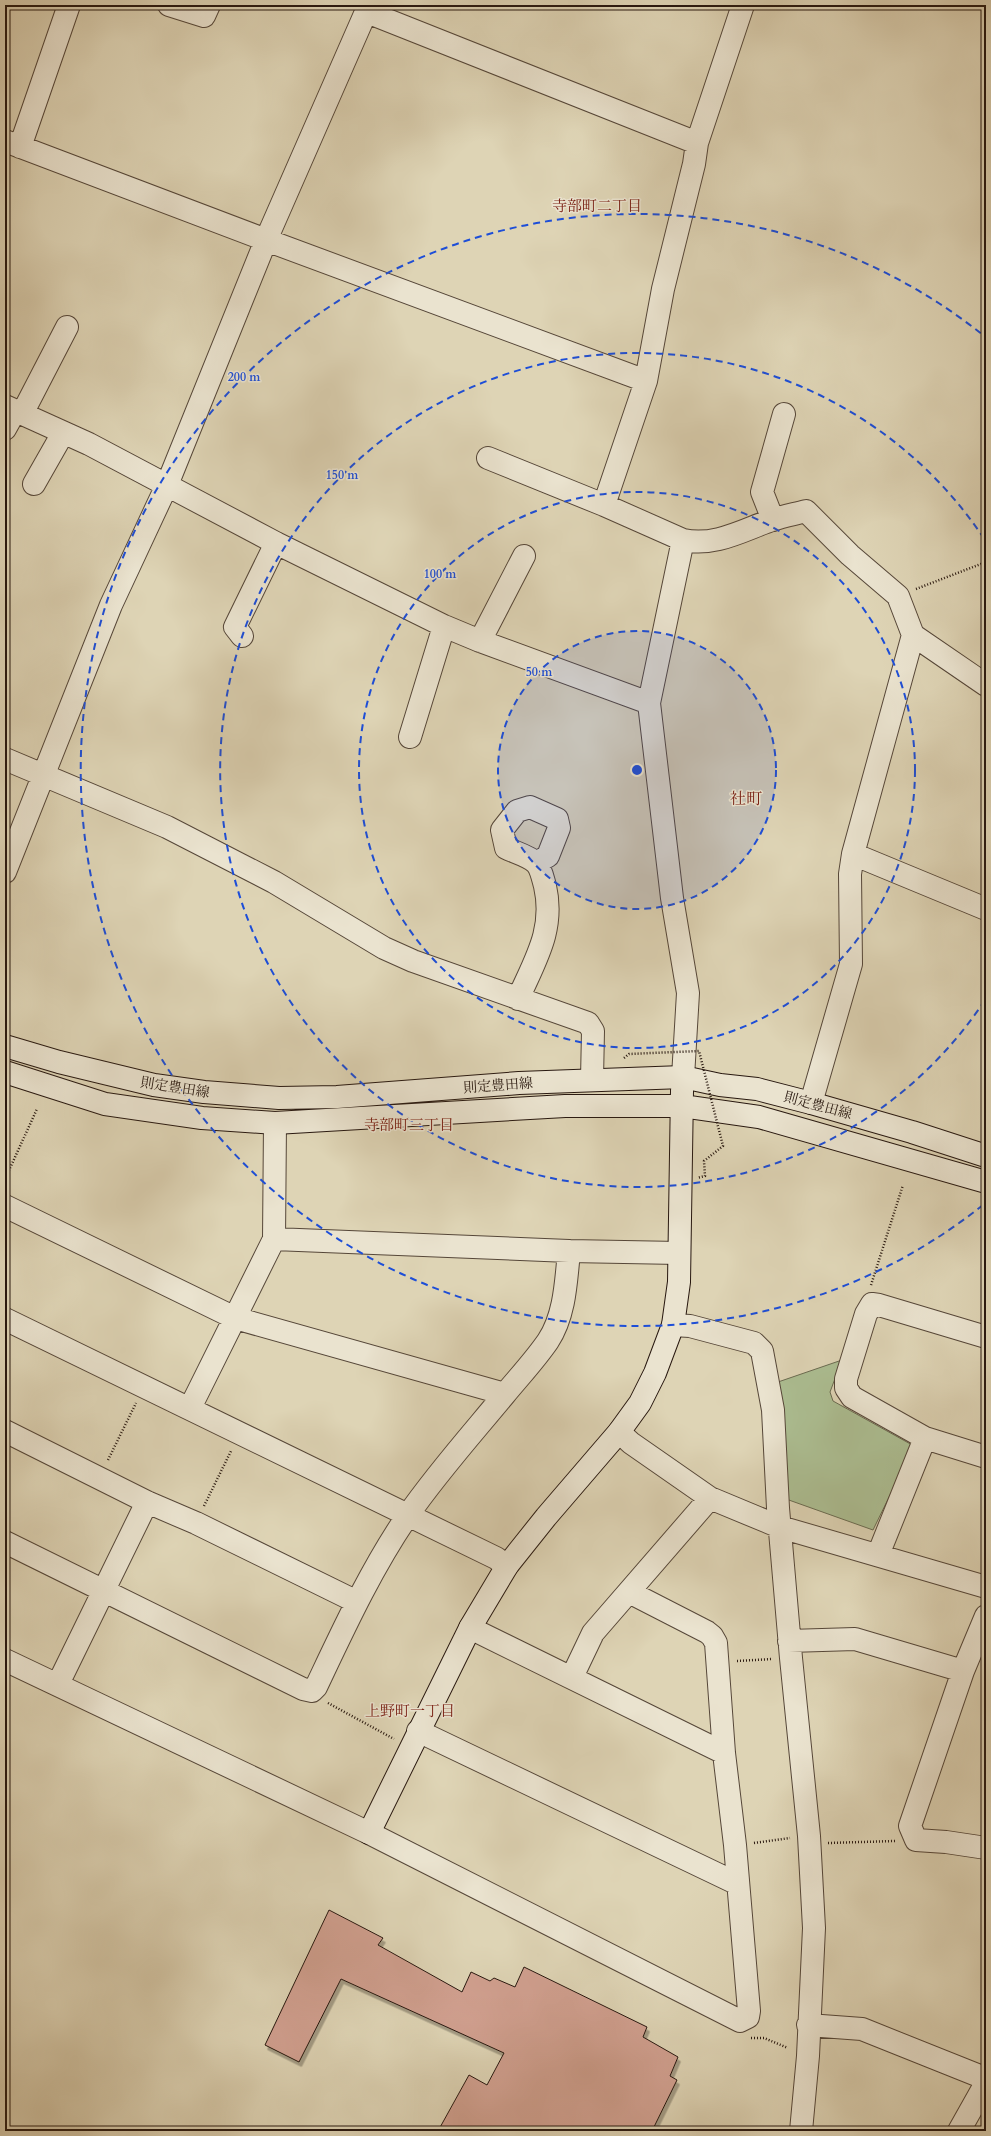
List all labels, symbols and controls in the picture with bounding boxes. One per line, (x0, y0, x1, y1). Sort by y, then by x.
district label: 寺部町二丁目 (552, 196, 642, 216)
text: 200 m (228, 369, 261, 385)
text: 150 m (326, 467, 359, 483)
text: 100 m (424, 566, 457, 582)
text: 50 m (526, 664, 553, 680)
centre of rings (630, 763, 644, 777)
district label: 社町 (730, 788, 762, 810)
street label: 則定豊田線 (139, 1073, 211, 1102)
street label: 則定豊田線 (462, 1074, 534, 1097)
street label: 則定豊田線 (782, 1087, 854, 1124)
district label: 寺部町三丁目 (364, 1115, 454, 1135)
district label: 上野町一丁目 (365, 1701, 455, 1721)

